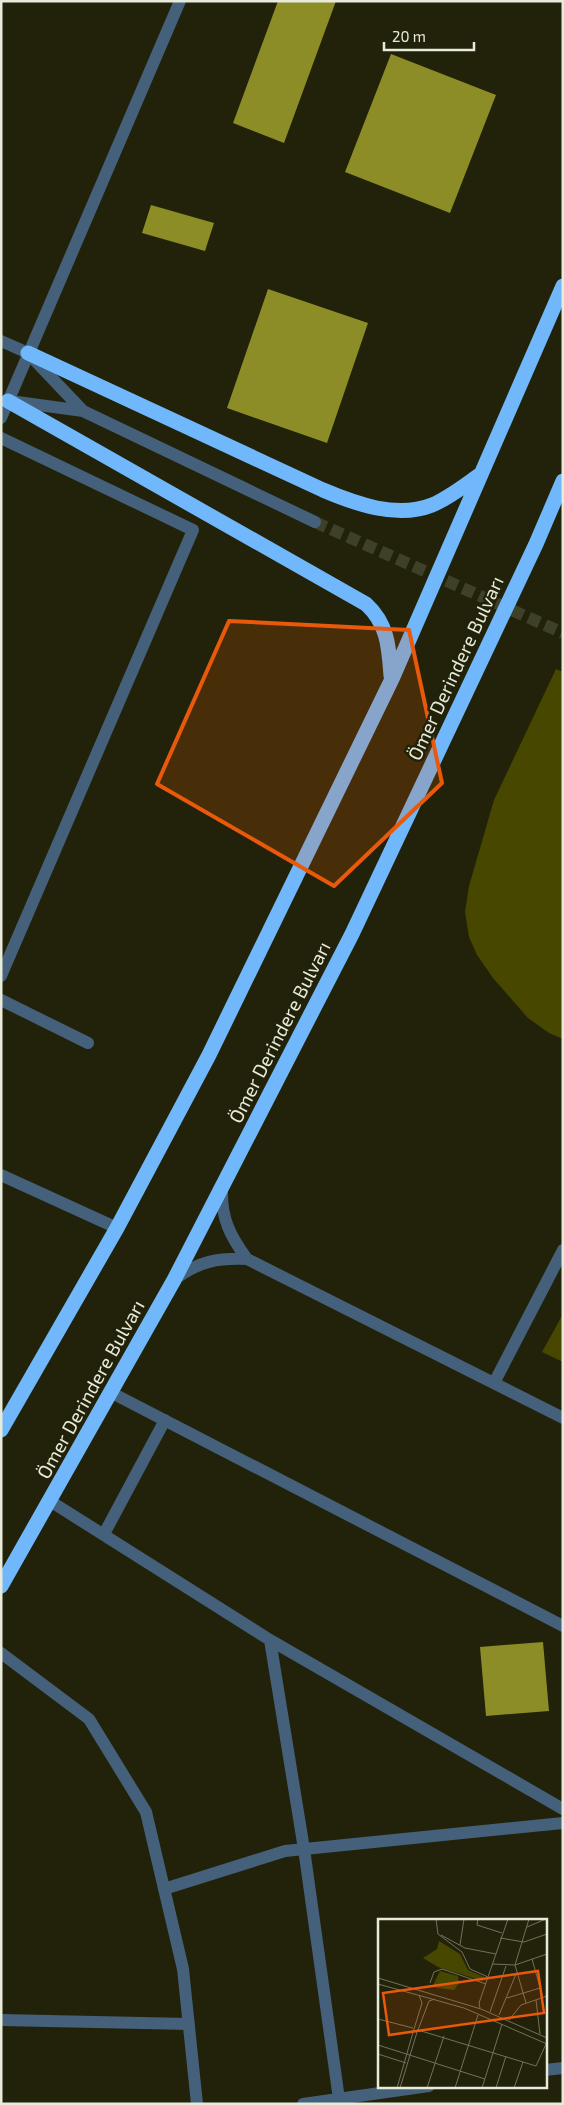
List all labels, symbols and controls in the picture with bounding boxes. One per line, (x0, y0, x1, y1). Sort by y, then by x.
scale bar (384, 20, 474, 52)
text: 20 m (392, 27, 426, 45)
street label: Ömer Derindere Bulvarı (402, 572, 508, 764)
street label: Ömer Derindere Bulvarı (223, 937, 335, 1127)
street label: Ömer Derindere Bulvarı (31, 1296, 149, 1482)
inset map (378, 1919, 546, 2088)

